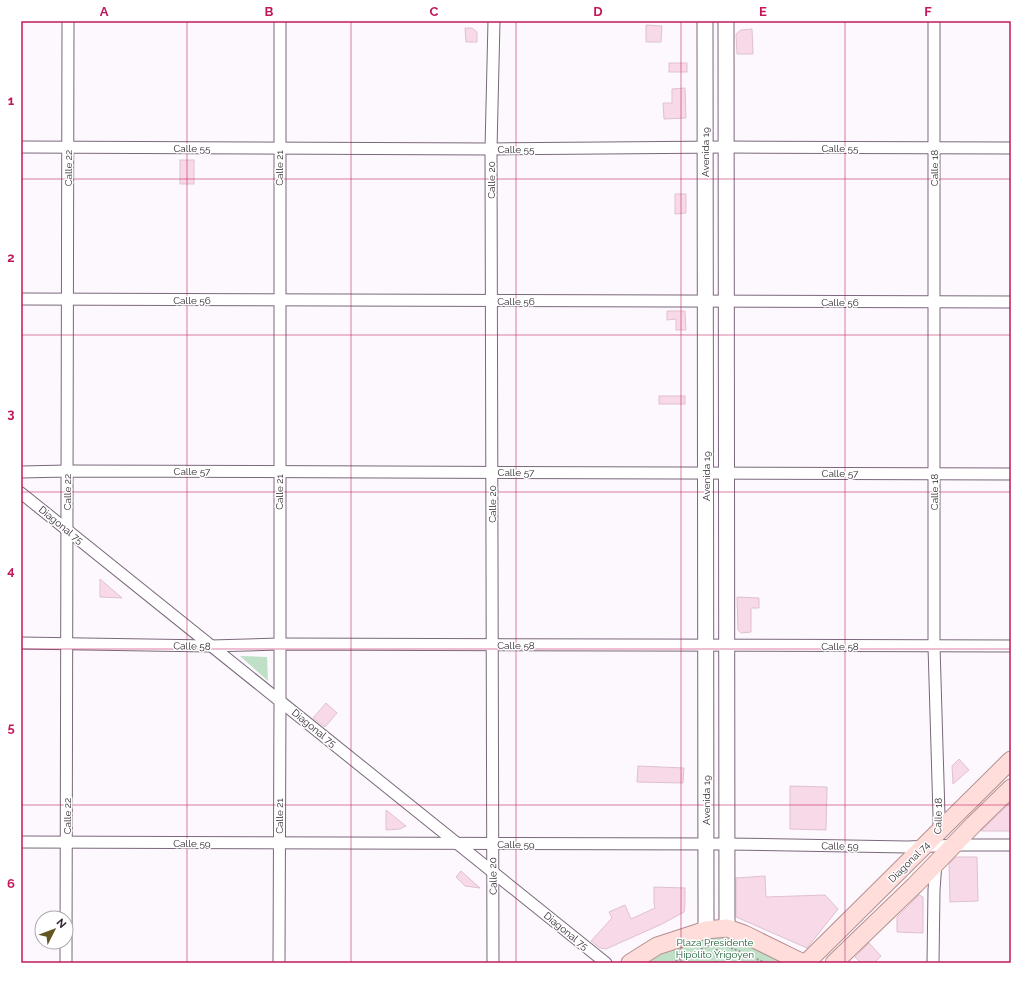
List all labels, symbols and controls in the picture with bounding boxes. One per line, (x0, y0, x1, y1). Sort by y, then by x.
text: A (100, 4, 109, 19)
text: B (265, 4, 274, 19)
text: C (430, 4, 439, 19)
text: D (593, 4, 603, 19)
text: E (759, 4, 767, 19)
text: F (924, 4, 932, 19)
text: 1 (8, 93, 15, 108)
street label: Avenida 19 (700, 127, 711, 177)
street label: Calle 55 (173, 143, 211, 154)
street label: Calle 55 (821, 143, 859, 154)
street label: Calle 55 (497, 144, 535, 155)
street label: Calle 21 (274, 149, 285, 186)
street label: Calle 22 (63, 150, 74, 186)
street label: Calle 18 (929, 150, 940, 186)
street label: Calle 20 (486, 161, 497, 199)
text: 2 (7, 250, 15, 265)
street label: Calle 56 (173, 295, 211, 306)
street label: Calle 56 (497, 296, 535, 307)
street label: Calle 56 (821, 297, 859, 308)
text: 3 (7, 406, 15, 421)
street label: Avenida 19 (701, 451, 712, 501)
street label: Calle 57 (174, 466, 211, 477)
street label: Calle 57 (498, 467, 535, 478)
street label: Calle 57 (822, 468, 859, 479)
street label: Calle 21 (274, 473, 285, 510)
street label: Calle 22 (62, 474, 73, 510)
street label: Calle 18 (929, 474, 940, 510)
street label: Calle 20 (487, 485, 498, 523)
street label: Diagonal 75 (37, 504, 86, 547)
text: 4 (7, 563, 15, 578)
street label: Calle 58 (173, 640, 211, 652)
street label: Calle 58 (497, 640, 535, 651)
street label: Calle 58 (821, 641, 859, 652)
street label: Diagonal 75 (290, 707, 339, 750)
text: 5 (7, 720, 15, 735)
street label: Avenida 19 (701, 775, 712, 825)
street label: Calle 21 (274, 797, 285, 834)
street label: Calle 22 (62, 798, 73, 834)
street label: Calle 18 (932, 798, 944, 834)
street label: Calle 59 (173, 838, 211, 849)
street label: Calle 59 (497, 839, 535, 850)
street label: Diagonal 74 (886, 839, 932, 885)
street label: Calle 59 (821, 840, 859, 852)
street label: Calle 20 (487, 857, 499, 895)
text: 6 (7, 876, 15, 891)
north arrow (34, 910, 74, 950)
street label: Diagonal 75 (542, 910, 591, 953)
text: N (53, 916, 69, 931)
park label: Plaza Presidente Hipólito Yrigoyen (676, 937, 754, 960)

